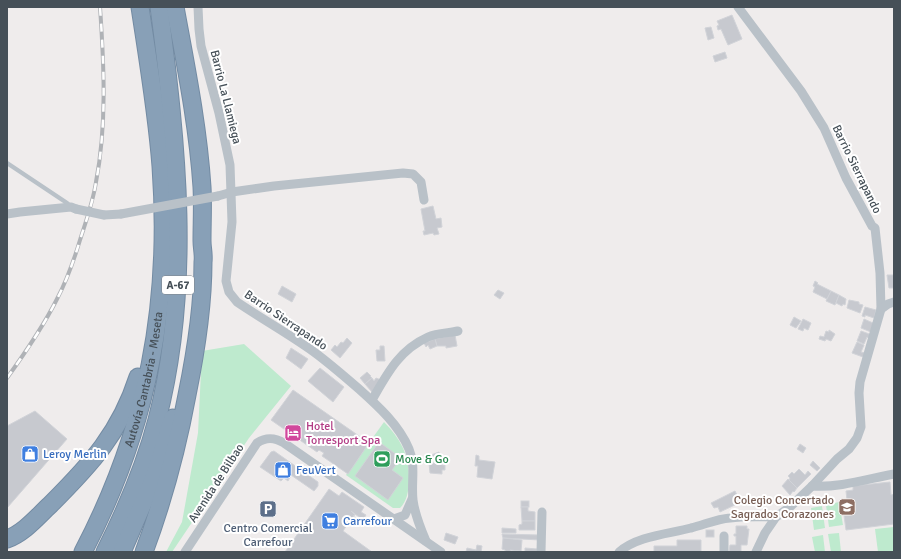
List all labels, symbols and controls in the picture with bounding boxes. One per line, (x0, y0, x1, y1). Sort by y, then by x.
street label: Barrio La Llamiega (207, 49, 244, 146)
street label: Barrio Sierrapando (829, 122, 885, 216)
road number: A-67 (162, 276, 194, 294)
street label: Barrio Sierrapando (241, 287, 330, 354)
street label: Autovía Cantabria - Meseta (122, 311, 166, 449)
place label: Hotel Torresport Spa (306, 419, 380, 448)
hotel icon: Hotel Torresport Spa (283, 423, 303, 443)
street label: Avenida de Bilbao (185, 441, 247, 526)
shop icon: Leroy Merlin (20, 444, 40, 464)
place label: Leroy Merlin (43, 447, 107, 462)
sports icon: Move & Go (372, 449, 392, 469)
place label: Move & Go (395, 452, 449, 467)
shop icon: FeuVert (273, 460, 293, 480)
place label: FeuVert (296, 463, 336, 478)
place label: Colegio Concertado Sagrados Corazones (731, 493, 834, 522)
school or university icon: Colegio Concertado Sagrados Corazones (837, 497, 857, 517)
parking icon: Centro Comercial Carrefour (258, 499, 278, 519)
supermarket icon: Carrefour (320, 511, 340, 531)
place label: Carrefour (343, 514, 393, 529)
place label: Centro Comercial Carrefour (224, 521, 313, 550)

